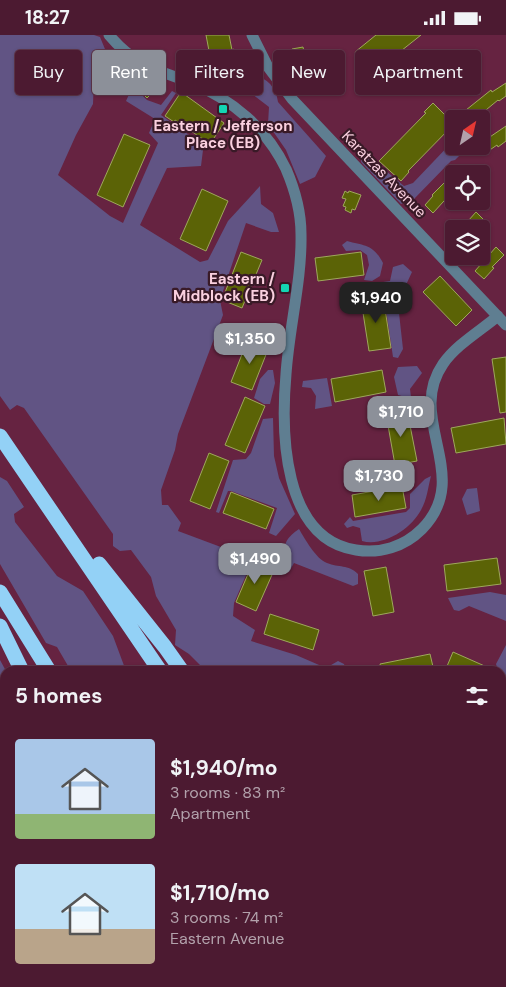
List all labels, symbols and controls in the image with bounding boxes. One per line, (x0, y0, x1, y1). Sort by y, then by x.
text: 18:27 (25, 5, 70, 30)
chip: Buy (15, 50, 82, 95)
chip: Rent (92, 50, 166, 95)
chip: Filters (176, 50, 263, 95)
chip: New (273, 50, 345, 95)
chip: Apartment (355, 50, 481, 95)
marker: Eastern / Jefferson Place (EB) (217, 103, 229, 115)
north arrow (445, 110, 490, 155)
map controls (445, 110, 490, 265)
place label: Eastern / Jefferson Place (EB) (154, 116, 293, 153)
street label: Karatzas Avenue (337, 126, 431, 222)
button: locate (445, 165, 490, 210)
button: layers (445, 220, 490, 265)
place label: Eastern / Midblock (EB) (173, 269, 276, 306)
pin: $1,940 (335, 281, 417, 324)
marker: Eastern / Midblock (EB) (279, 282, 291, 294)
text: $1,940 (350, 287, 402, 308)
pin: $1,350 (209, 323, 291, 365)
text: $1,350 (225, 328, 275, 349)
pin: $1,710 (360, 395, 442, 438)
text: $1,710 (378, 401, 424, 422)
pin: $1,730 (338, 459, 420, 502)
text: $1,730 (355, 465, 403, 486)
pin: $1,490 (214, 543, 296, 585)
text: $1,490 (229, 548, 281, 569)
text: 5 homes (15, 682, 102, 710)
icon: filters (463, 682, 491, 710)
text: $1,940/mo (170, 754, 278, 782)
icon: home (55, 759, 115, 819)
text: 3 rooms · 83 m² (170, 782, 285, 803)
text: Apartment (170, 803, 250, 824)
text: $1,710/mo (170, 879, 270, 907)
icon: home (55, 884, 115, 944)
text: 3 rooms · 74 m² (170, 907, 283, 928)
text: Eastern Avenue (170, 928, 284, 949)

